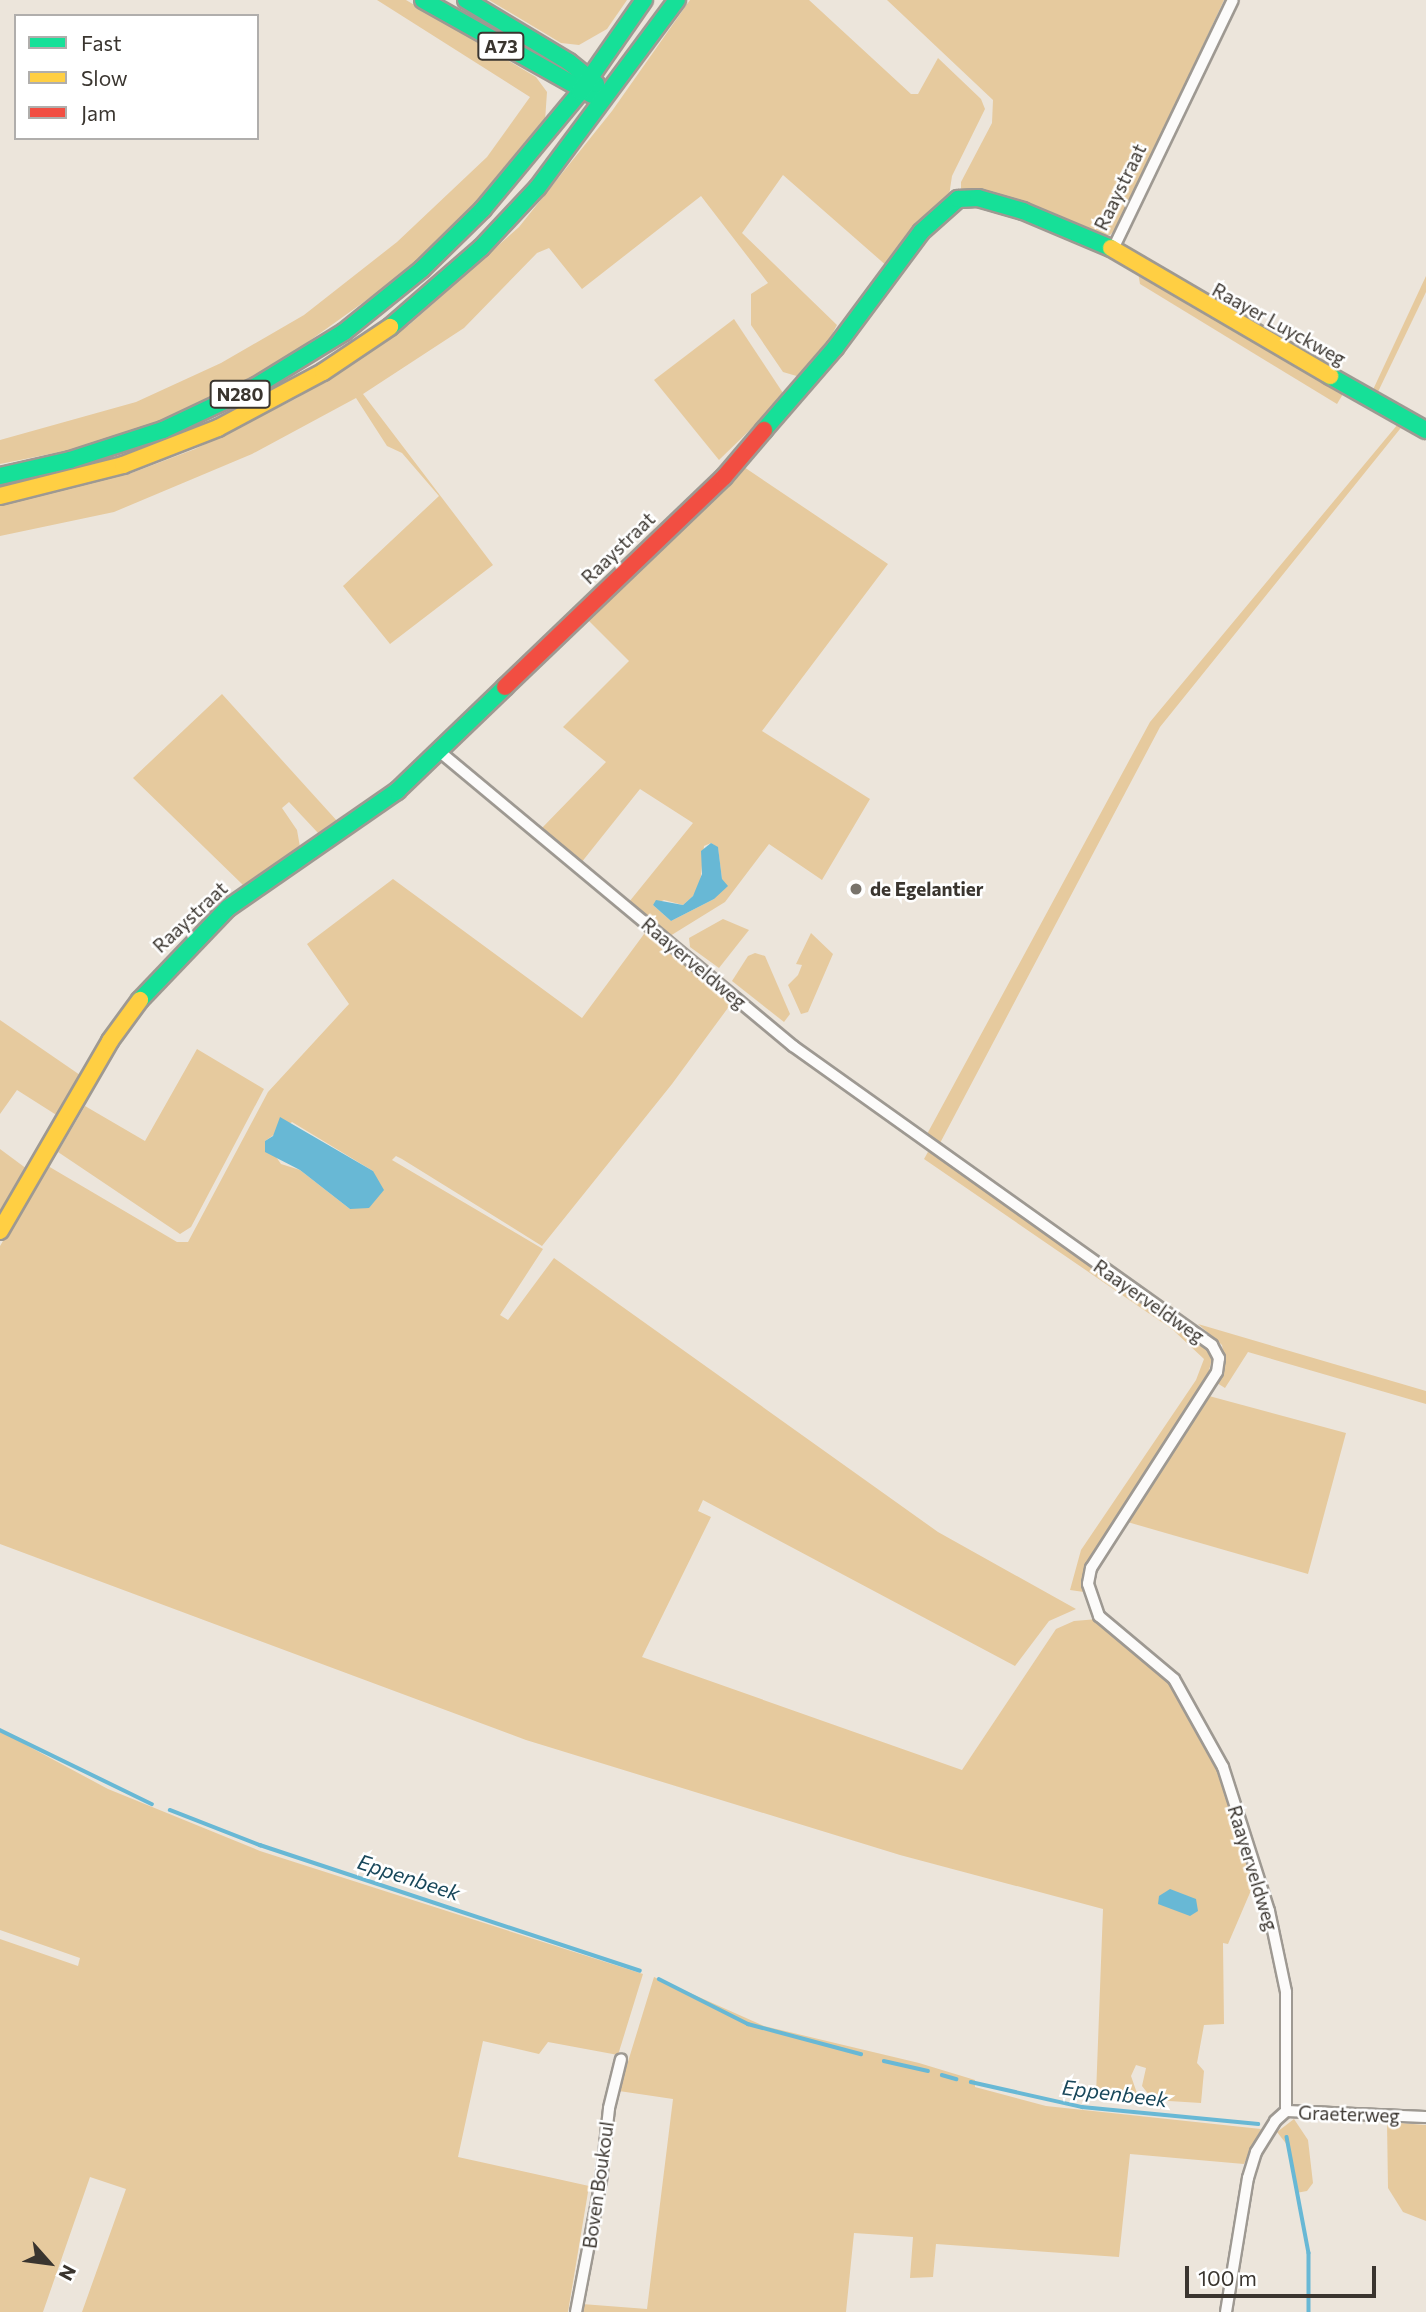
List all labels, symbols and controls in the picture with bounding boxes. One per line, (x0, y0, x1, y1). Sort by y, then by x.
legend (14, 14, 259, 140)
text: Fast (81, 30, 122, 55)
road number: A73 (476, 32, 526, 60)
text: Slow (81, 65, 128, 90)
text: Jam (81, 100, 116, 125)
street label: Raaystraat (1089, 140, 1151, 234)
street label: Raayer Luyckweg (1208, 278, 1350, 370)
road number: N280 (208, 380, 272, 408)
street label: Raaystraat (576, 507, 660, 589)
street label: Raaystraat (148, 877, 232, 957)
place label: de Egelantier (870, 878, 984, 900)
marker: de Egelantier (848, 881, 864, 897)
street label: Raayerveldweg (637, 913, 751, 1013)
street label: Raayerveldweg (1089, 1254, 1209, 1348)
street label: Raayerveldweg (1223, 1803, 1283, 1933)
water label: Eppenbeek (355, 1849, 463, 1905)
water label: Eppenbeek (1061, 2074, 1169, 2112)
street label: Graeterweg (1298, 2101, 1400, 2127)
street label: Boven Boukoul (578, 2120, 618, 2250)
north arrow (14, 2228, 84, 2298)
scale bar (1188, 2252, 1379, 2296)
text: N (54, 2261, 81, 2285)
text: 100 m (1198, 2265, 1257, 2290)

